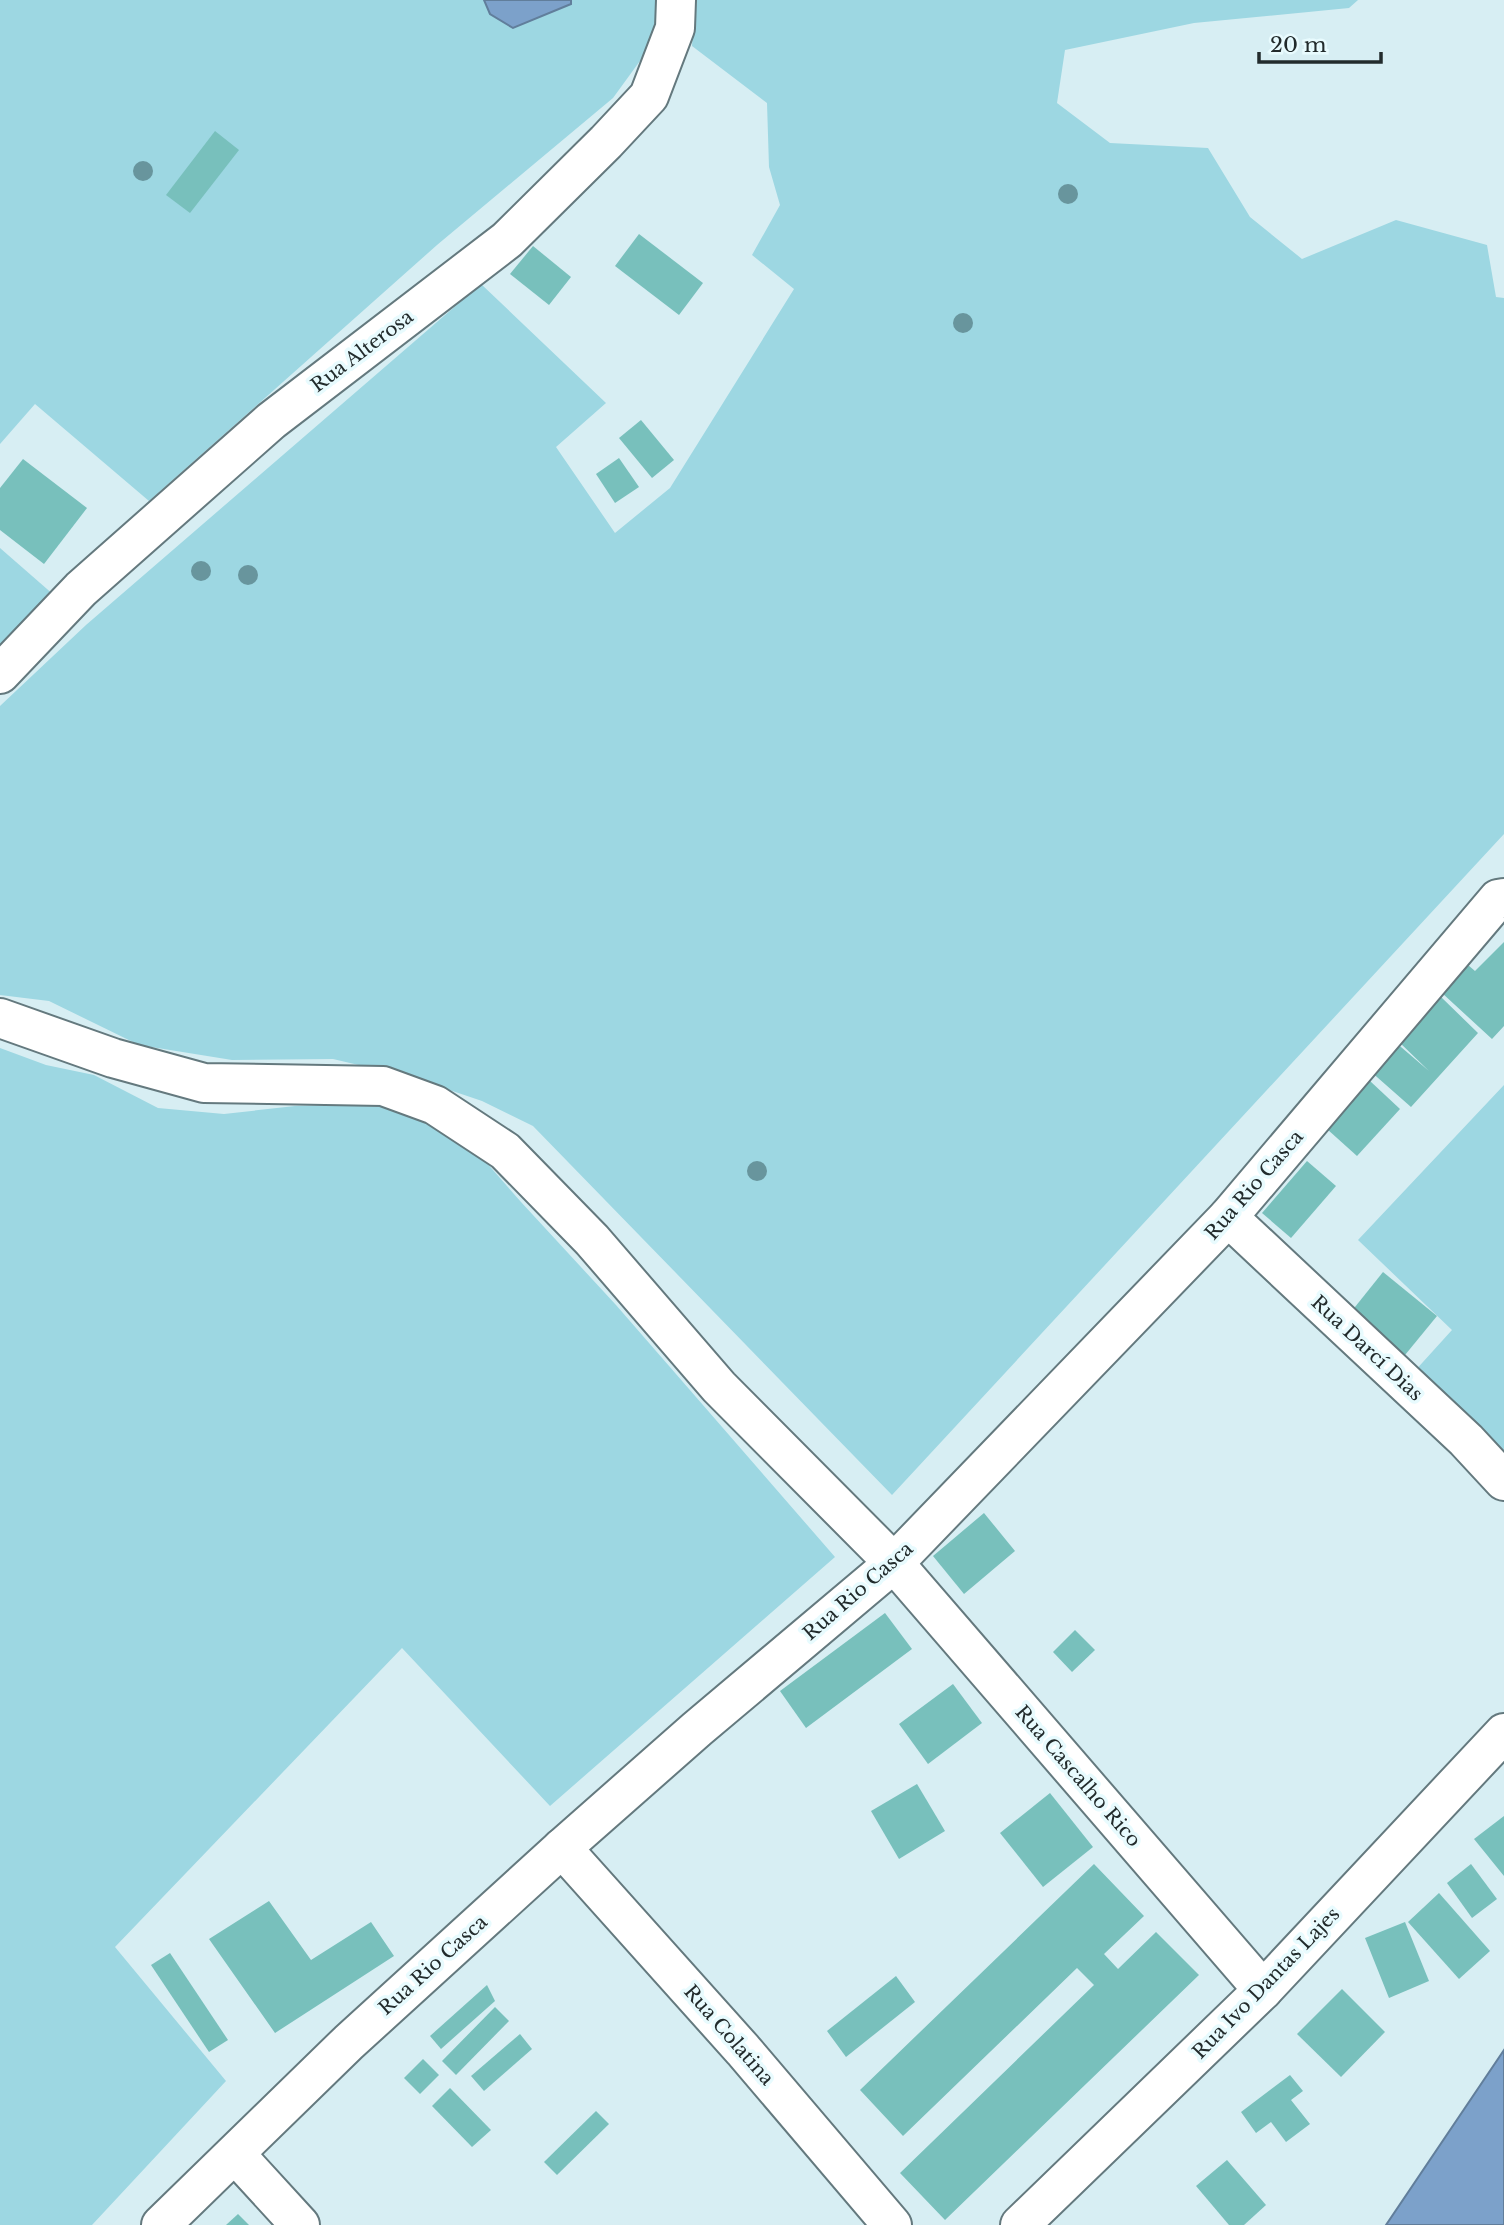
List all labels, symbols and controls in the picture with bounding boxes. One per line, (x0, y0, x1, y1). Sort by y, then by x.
scale bar (1259, 21, 1382, 65)
text: 20 m (1270, 32, 1327, 58)
street label: Rua Alterosa (306, 305, 418, 397)
street label: Rua Rio Casca (1200, 1125, 1308, 1245)
street label: Rua Darcí Dias (1306, 1290, 1428, 1406)
street label: Rua Rio Casca (798, 1537, 918, 1645)
street label: Rua Cascalho Rico (1010, 1701, 1146, 1851)
street label: Rua Ivo Dantas Lajes (1188, 1903, 1344, 2063)
street label: Rua Rio Casca (374, 1910, 492, 2020)
street label: Rua Colatina (679, 1980, 779, 2090)

